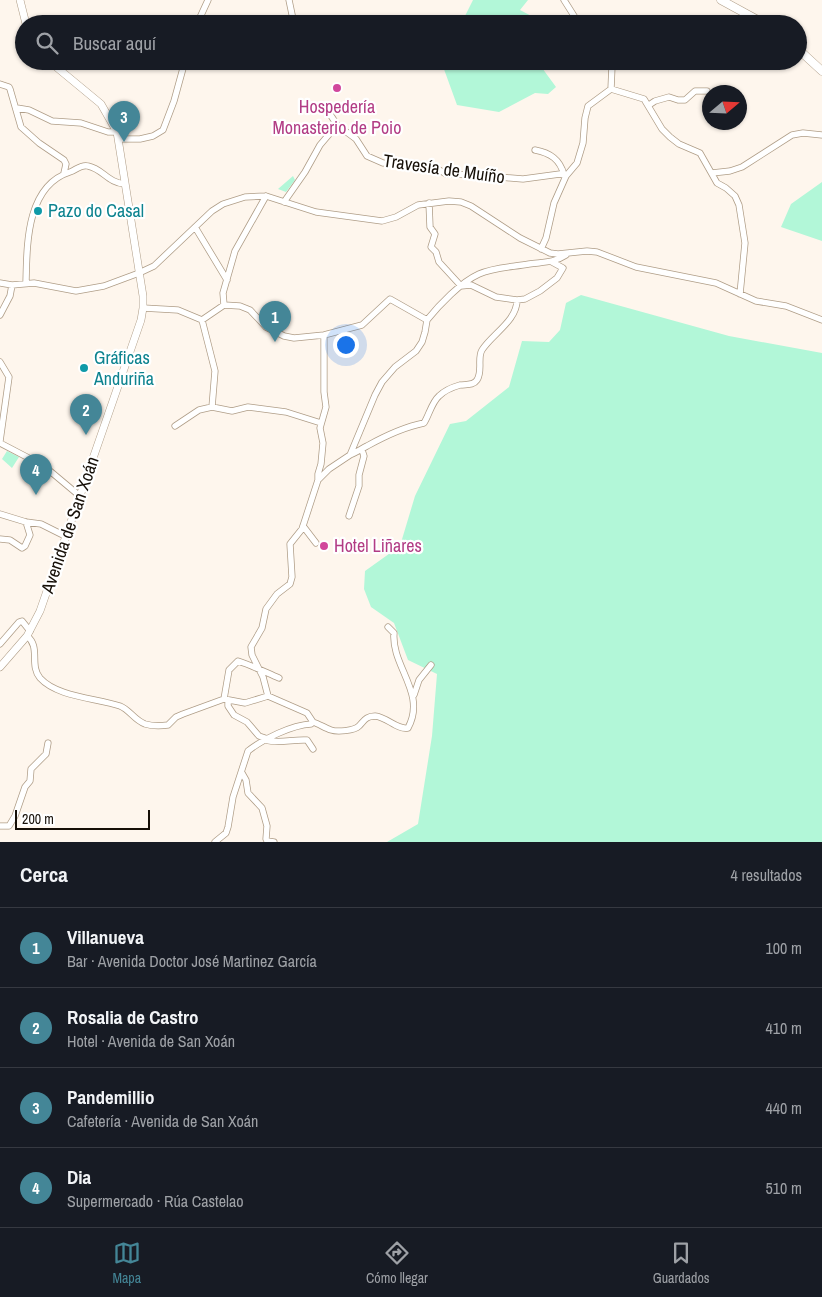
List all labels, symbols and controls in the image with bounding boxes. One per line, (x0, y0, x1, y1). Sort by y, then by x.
search box (15, 15, 807, 70)
icon: search (33, 29, 61, 57)
text: Buscar aquí (73, 30, 156, 56)
marker: Hospedería Monasterio de Poio (331, 82, 343, 94)
north arrow (702, 85, 747, 130)
place label: Hospedería Monasterio de Poio (273, 94, 401, 140)
pin: 3 (108, 101, 140, 142)
street label: Travesía de Muíño (382, 148, 506, 189)
place label: Pazo do Casal (48, 198, 144, 223)
marker: Pazo do Casal (32, 205, 44, 217)
pin: 1 (259, 301, 291, 342)
your location (333, 332, 359, 358)
place label: Gráficas Anduriña (93, 345, 154, 391)
marker: Gráficas Anduriña (78, 362, 90, 374)
pin: 2 (70, 394, 102, 435)
street label: Avenida de San Xoán (34, 453, 105, 597)
pin: 4 (20, 454, 52, 495)
place label: Hotel Liñares (334, 533, 422, 558)
marker: Hotel Liñares (318, 540, 330, 552)
scale bar (15, 807, 150, 830)
text: 200 m (22, 810, 54, 828)
text: Cerca (20, 860, 68, 889)
text: 4 resultados (731, 864, 802, 886)
text: Villanueva (67, 924, 144, 950)
text: 1 (32, 937, 40, 959)
text: 100 m (766, 937, 802, 959)
text: Bar · Avenida Doctor José Martinez García (67, 950, 317, 972)
text: Rosalia de Castro (67, 1004, 199, 1030)
text: 2 (32, 1017, 40, 1039)
text: 410 m (766, 1017, 802, 1039)
text: Hotel · Avenida de San Xoán (67, 1030, 235, 1052)
text: Pandemillio (67, 1084, 154, 1110)
text: 3 (32, 1097, 40, 1119)
text: 440 m (766, 1097, 802, 1119)
text: Cafetería · Avenida de San Xoán (67, 1110, 258, 1132)
text: Dia (67, 1164, 91, 1190)
text: 4 (32, 1177, 40, 1199)
text: 510 m (766, 1177, 802, 1199)
text: Supermercado · Rúa Castelao (67, 1190, 243, 1212)
tab: Mapa (112, 1239, 141, 1287)
tab: Cómo llegar (366, 1239, 428, 1287)
tab: Guardados (653, 1239, 710, 1287)

